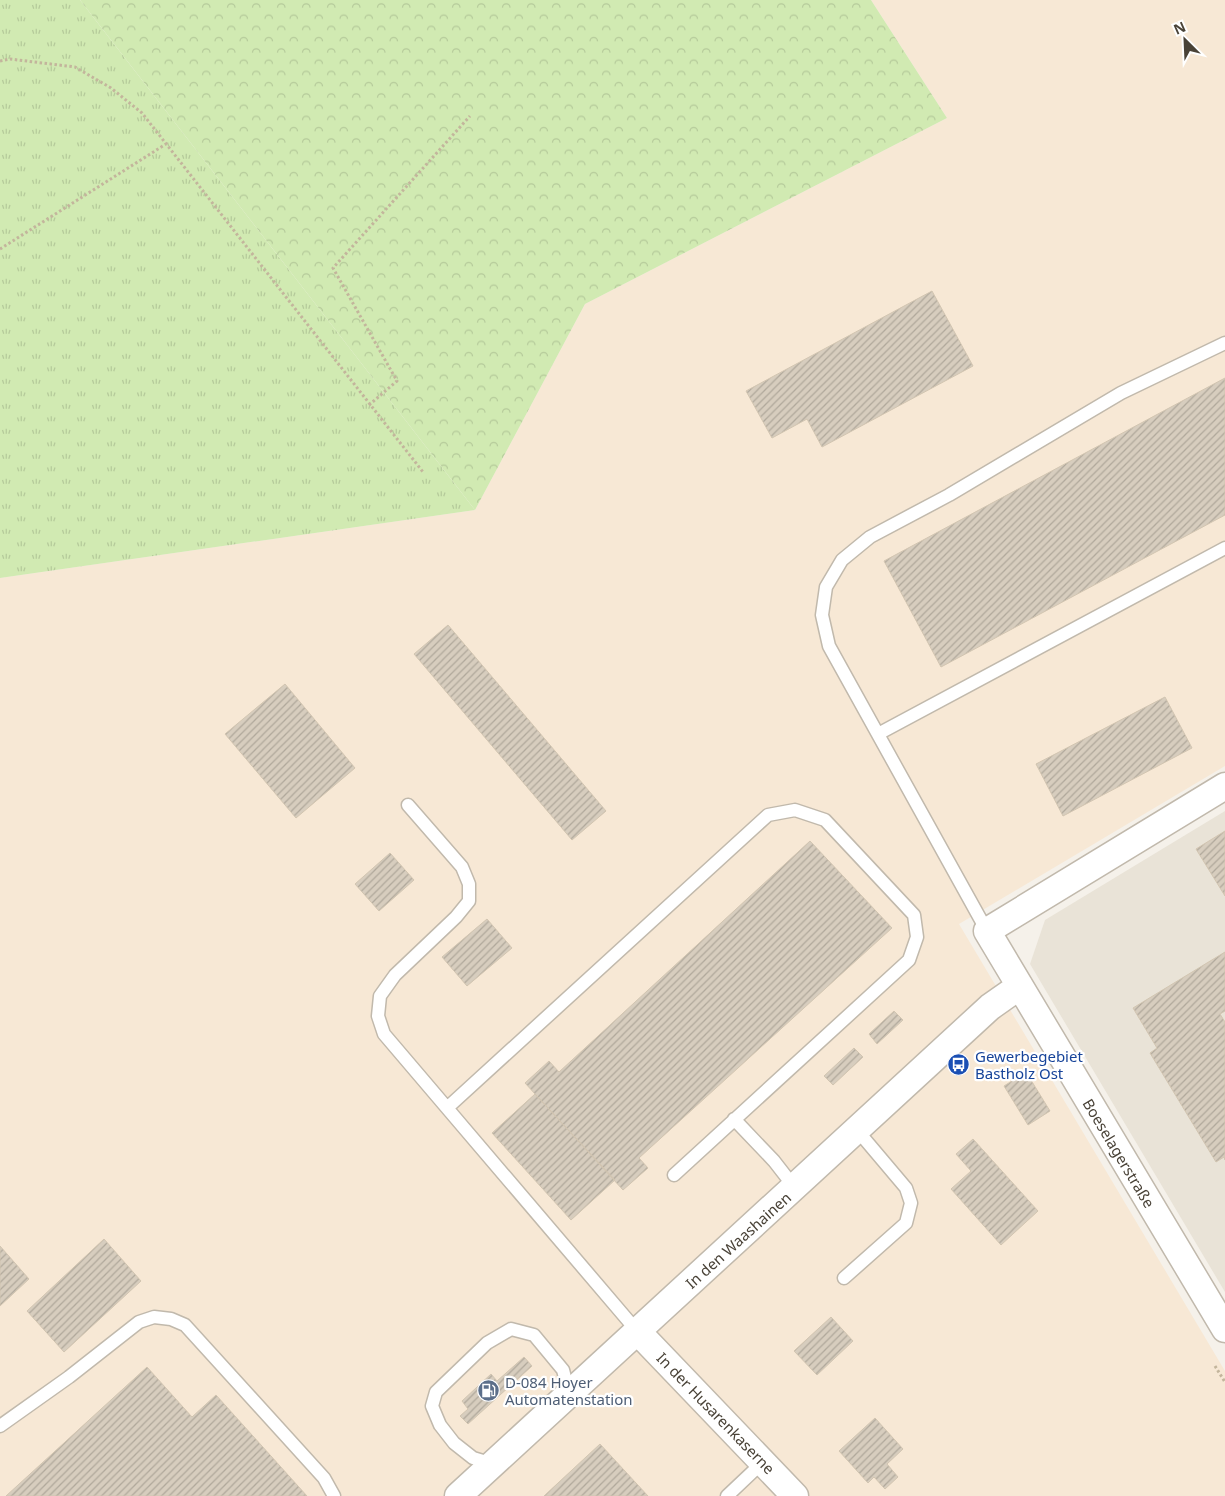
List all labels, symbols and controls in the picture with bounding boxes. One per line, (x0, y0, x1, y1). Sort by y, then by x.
north arrow (1160, 15, 1210, 65)
text: N (1170, 17, 1189, 39)
place label: Gewerbegebiet Bastholz Ost (975, 1046, 1083, 1083)
bus stop icon: Gewerbegebiet Bastholz Ost (947, 1053, 971, 1077)
street label: Boeselagerstraße (1079, 1095, 1159, 1211)
street label: In den Waashainen (681, 1187, 795, 1293)
street label: In der Husarenkaserne (653, 1348, 779, 1478)
place label: D-084 Hoyer Automatenstation (505, 1372, 633, 1409)
fuel station icon: D-084 Hoyer Automatenstation (477, 1379, 501, 1403)

